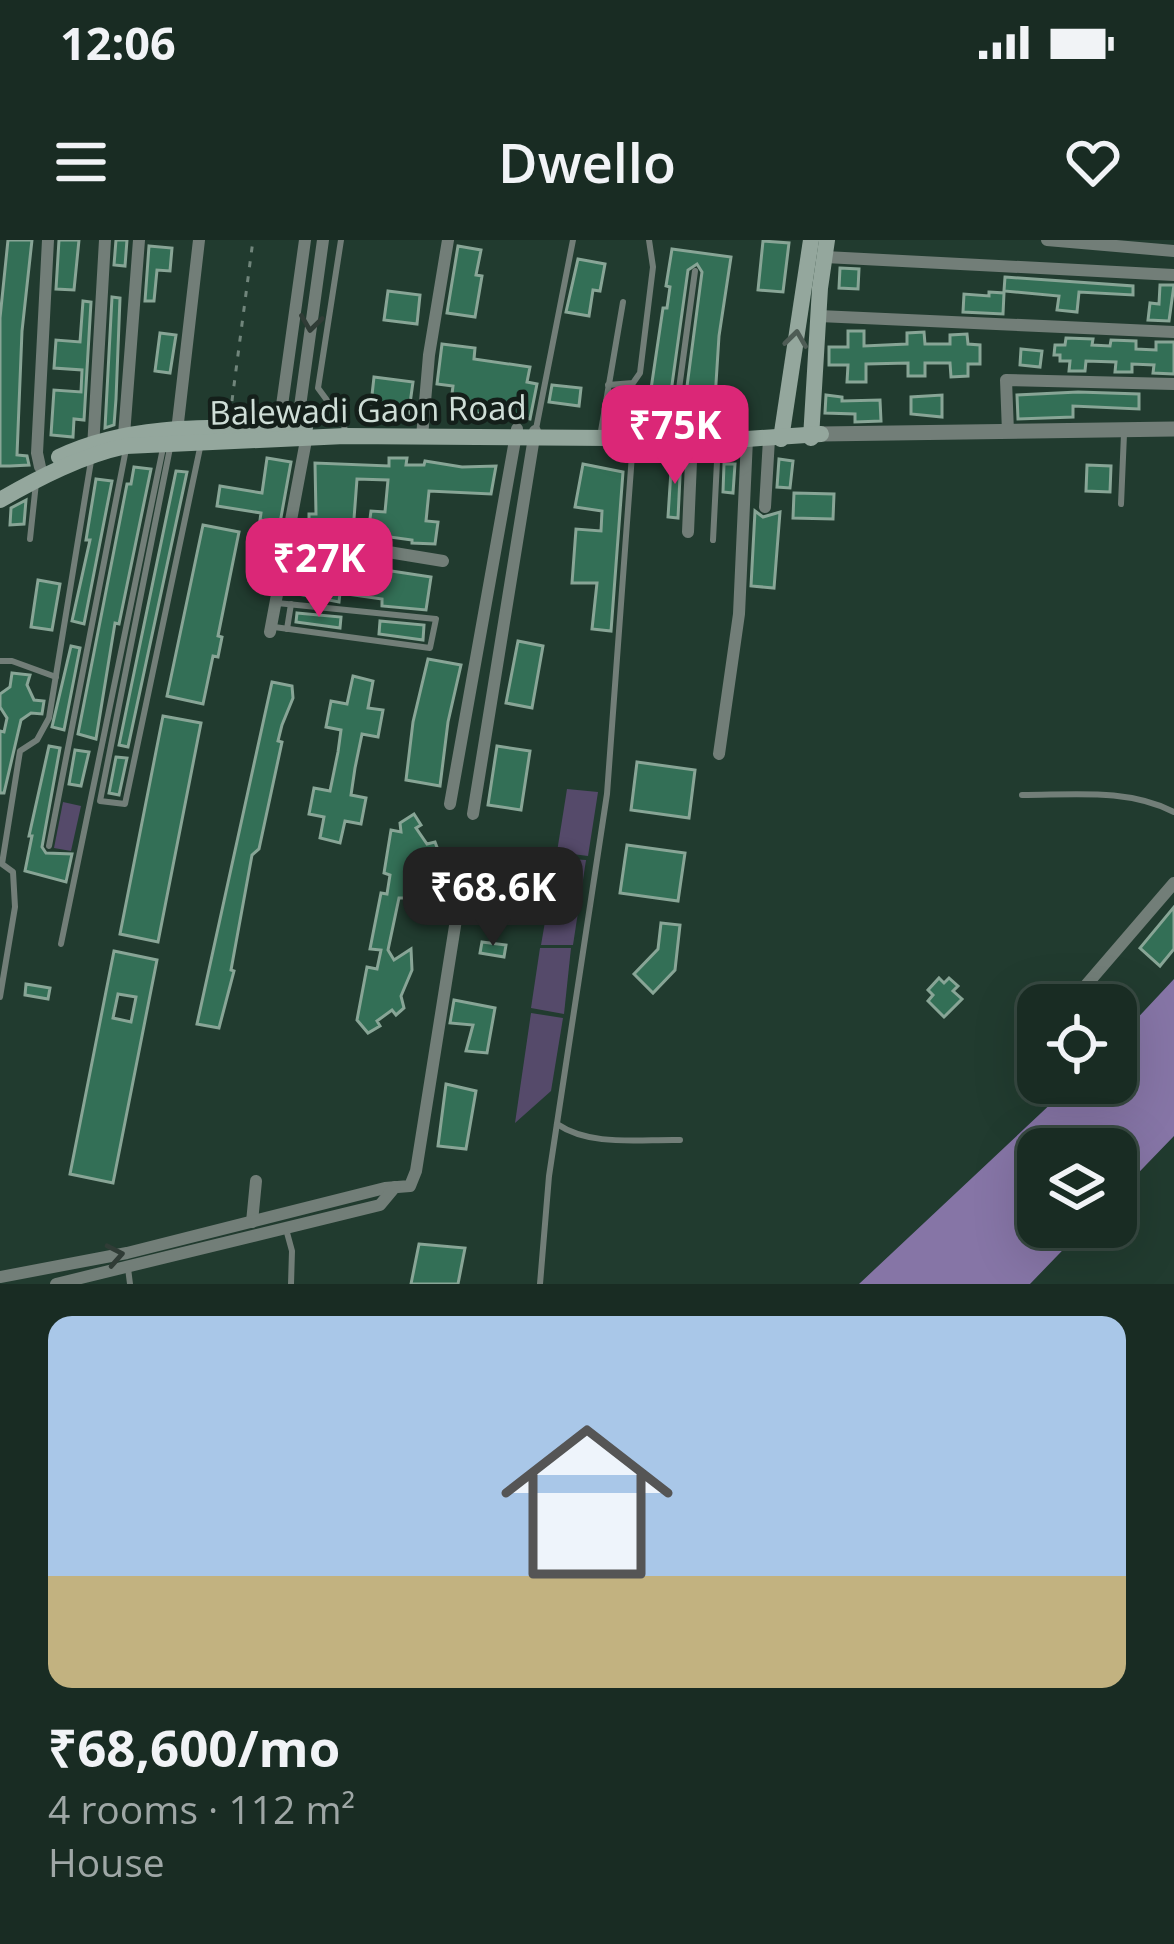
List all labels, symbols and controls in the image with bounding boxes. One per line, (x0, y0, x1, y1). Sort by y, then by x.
text: 12:06 (60, 12, 176, 73)
text: Dwello (498, 125, 676, 199)
icon: menu (48, 129, 114, 195)
icon: heart (1060, 129, 1126, 195)
one-way arrow (299, 313, 325, 332)
one-way arrow (782, 330, 808, 349)
street label: Balewadi Gaon Road (209, 384, 527, 435)
pin: ₹75K (604, 385, 746, 487)
text: ₹75K (629, 397, 721, 450)
pin: ₹27K (248, 518, 390, 620)
text: ₹27K (273, 530, 365, 583)
pin: ₹68.6K (395, 847, 591, 949)
text: ₹68.6K (430, 859, 556, 912)
map controls (1017, 984, 1137, 1248)
button: locate (1017, 984, 1137, 1104)
button: layers (1017, 1128, 1137, 1248)
one-way arrow (104, 1243, 124, 1269)
icon: home (479, 1394, 695, 1610)
text: ₹68,600/mo (48, 1712, 340, 1782)
text: 4 rooms · 112 m² (48, 1782, 355, 1835)
text: House (48, 1835, 165, 1888)

